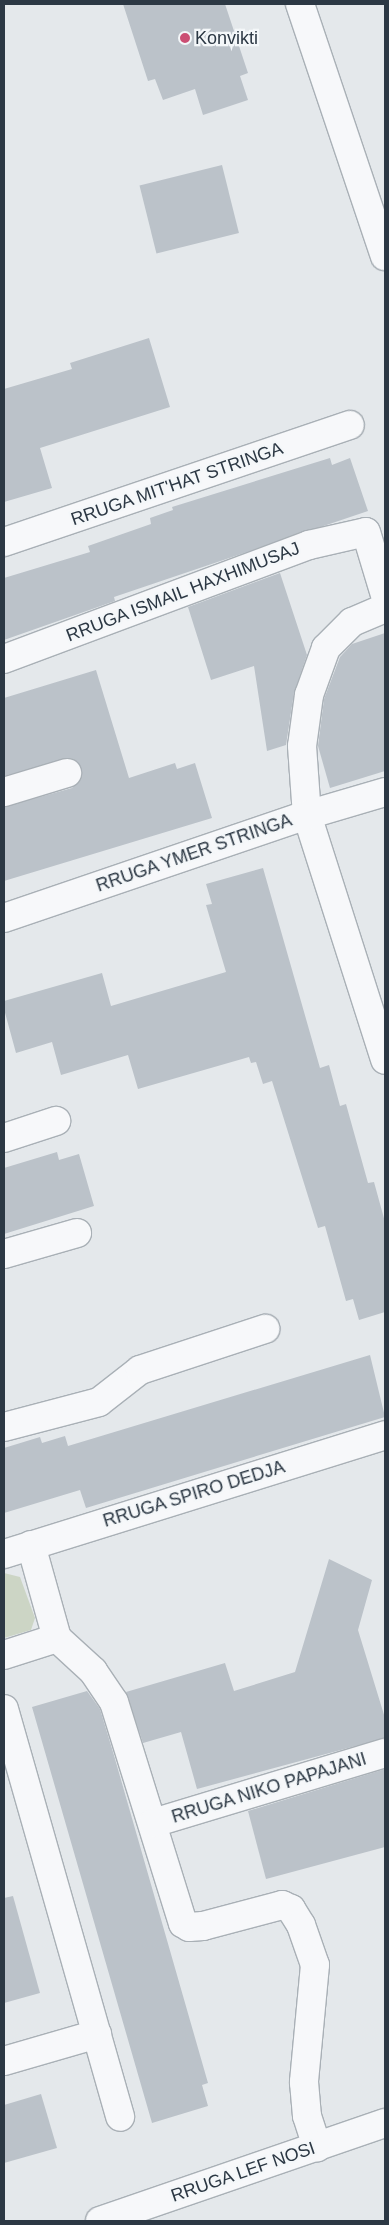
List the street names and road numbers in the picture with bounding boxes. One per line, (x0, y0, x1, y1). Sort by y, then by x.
street label: RRUGA MIT'HAT STRINGA (68, 437, 286, 531)
street label: RRUGA ISMAIL HAXHIMUSAJ (62, 537, 304, 647)
street label: RRUGA YMER STRINGA (93, 809, 295, 897)
street label: RRUGA SPIRO DEDJA (100, 1456, 288, 1532)
street label: RRUGA NIKO PAPAJANI (169, 1748, 369, 1828)
street label: RRUGA LEF NOSI (168, 2137, 318, 2207)

